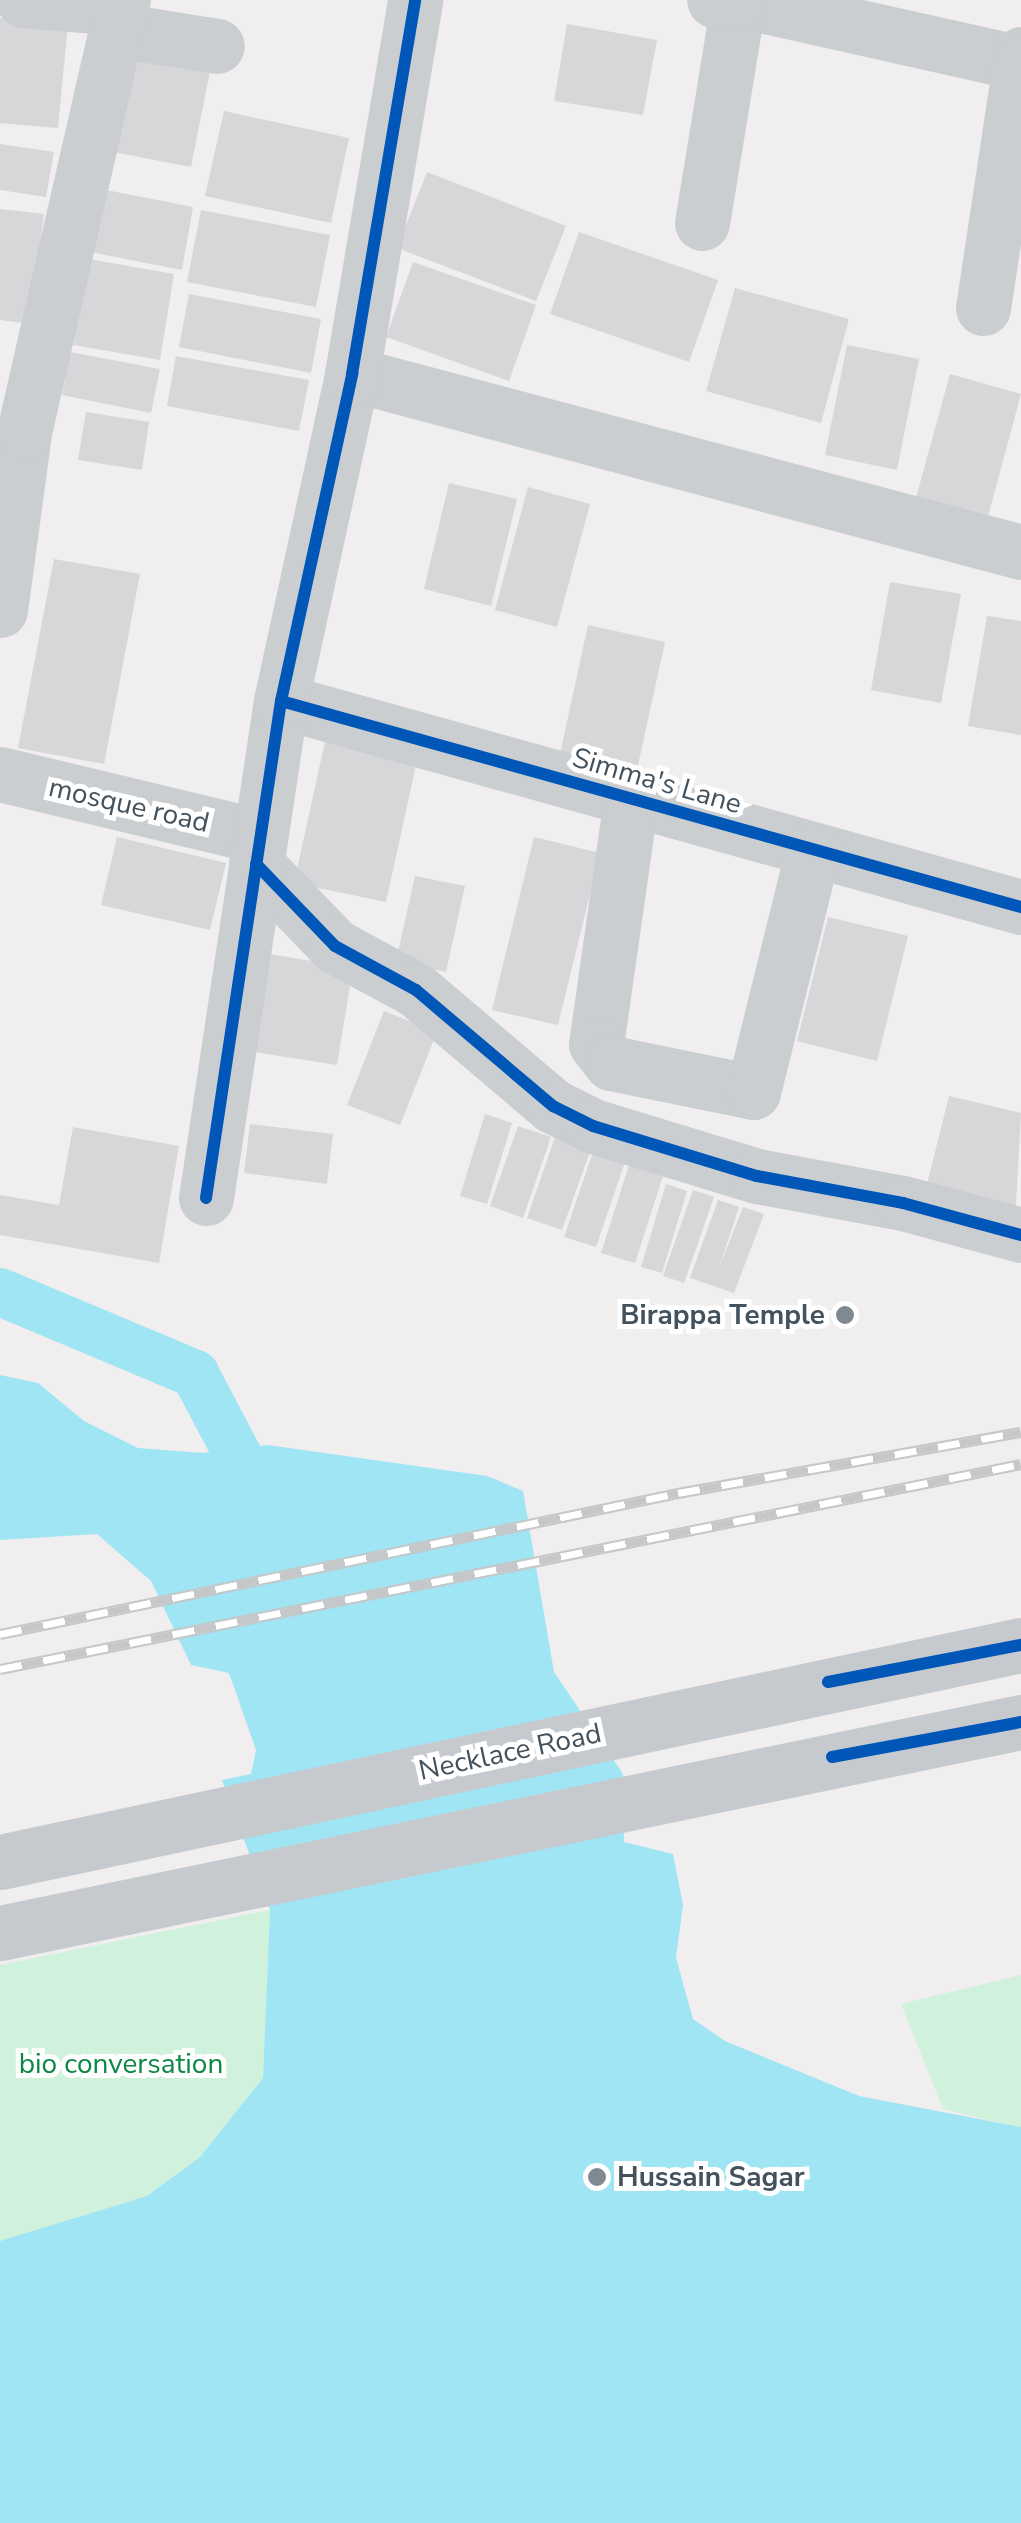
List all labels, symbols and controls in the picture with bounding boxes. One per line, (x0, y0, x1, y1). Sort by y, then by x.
street label: Simma's Lane (569, 741, 745, 821)
street label: mosque road (45, 770, 213, 840)
place label: Birappa Temple (620, 1298, 825, 1332)
marker: Birappa Temple (834, 1304, 856, 1326)
street label: Necklace Road (416, 1716, 604, 1788)
park label: bio conversation (19, 2047, 223, 2081)
place label: Hussain Sagar (617, 2160, 805, 2194)
marker: Hussain Sagar (586, 2166, 608, 2188)

